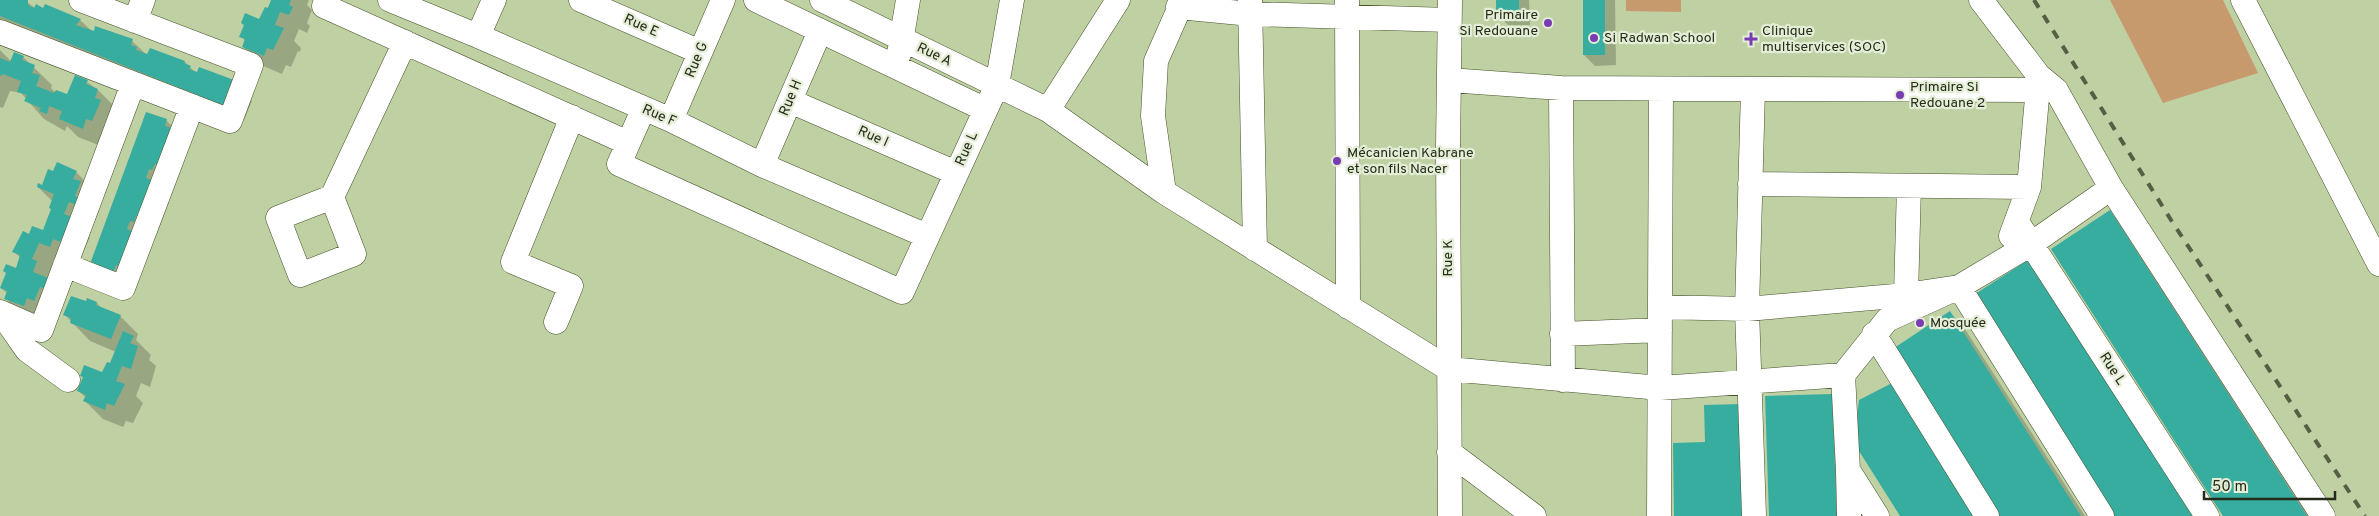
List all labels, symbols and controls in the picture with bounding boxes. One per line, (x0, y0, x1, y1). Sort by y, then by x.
place label: Primaire Si Redouane (1459, 7, 1538, 40)
street label: Rue E (621, 11, 661, 41)
marker: Primaire Si Redouane (1542, 17, 1554, 29)
place label: Clinique multiservices (SOC) (1762, 23, 1886, 56)
place label: Si Radwan School (1604, 30, 1715, 47)
marker: Si Radwan School (1588, 32, 1600, 44)
marker: Clinique multiservices (SOC) (1744, 32, 1758, 46)
street label: Rue G (682, 39, 712, 81)
street label: Rue A (914, 40, 954, 70)
street label: Rue H (776, 77, 806, 119)
place label: Primaire Si Redouane 2 (1910, 79, 1985, 112)
marker: Primaire Si Redouane 2 (1894, 89, 1906, 101)
street label: Rue F (639, 101, 679, 131)
street label: Rue I (855, 123, 891, 151)
street label: Rue L (952, 129, 982, 169)
place label: Mécanicien Kabrane et son fils Nacer (1347, 145, 1474, 178)
marker: Mécanicien Kabrane et son fils Nacer (1331, 155, 1343, 167)
street label: Rue K (1440, 240, 1457, 276)
place label: Mosquée (1930, 315, 1986, 332)
marker: Mosquée (1914, 317, 1926, 329)
street label: Rue L (2095, 349, 2129, 389)
scale bar (2204, 468, 2335, 500)
text: 50 m (2212, 478, 2247, 497)

